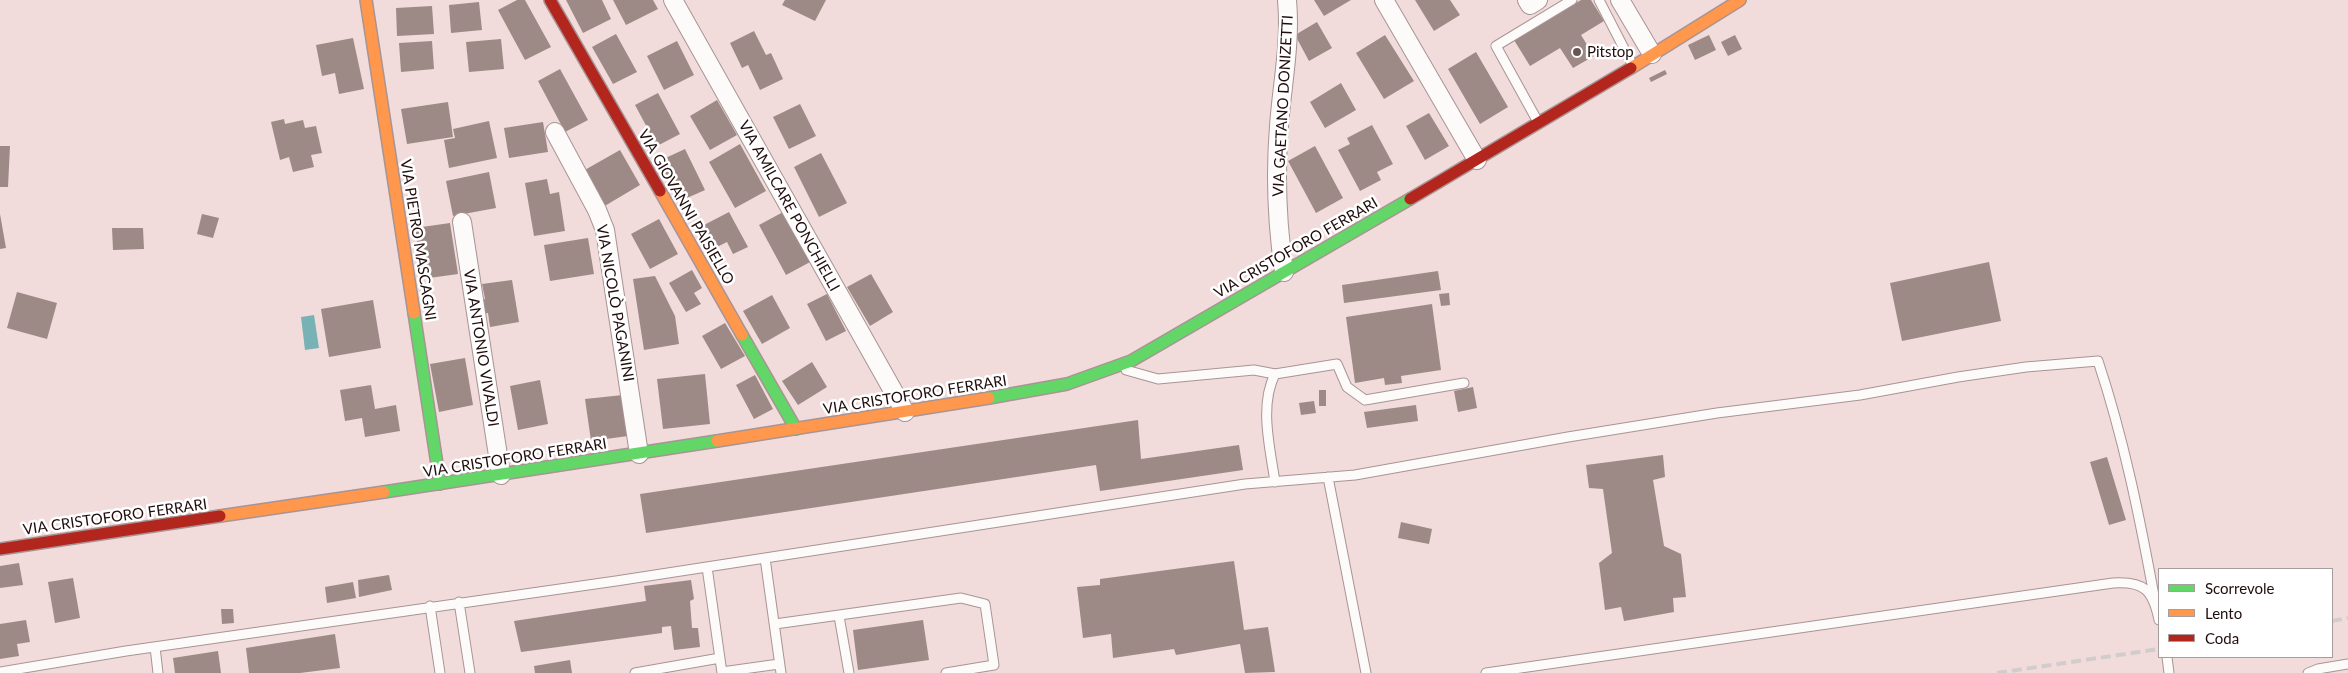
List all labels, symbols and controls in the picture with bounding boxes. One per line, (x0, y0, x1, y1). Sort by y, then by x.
street label: VIA GAETANO DONIZETTI (1269, 15, 1297, 197)
place label: Pitstop (1587, 43, 1634, 61)
marker: Pitstop (1571, 46, 1583, 58)
street label: VIA AMILCARE PONCHIELLI (735, 118, 843, 294)
street label: VIA GIOVANNI PAISIELLO (634, 126, 738, 288)
street label: VIA PIETRO MASCAGNI (396, 158, 440, 322)
street label: VIA CRISTOFORO FERRARI (1211, 194, 1381, 302)
street label: VIA NICOLÒ PAGANINI (592, 223, 638, 383)
street label: VIA ANTONIO VIVALDI (460, 268, 502, 428)
street label: VIA CRISTOFORO FERRARI (822, 372, 1008, 418)
street label: VIA CRISTOFORO FERRARI (422, 435, 608, 481)
street label: VIA CRISTOFORO FERRARI (22, 495, 208, 539)
legend (2158, 568, 2333, 658)
text: Scorrevole (2205, 579, 2275, 597)
text: Lento (2205, 604, 2242, 622)
text: Coda (2205, 629, 2239, 647)

